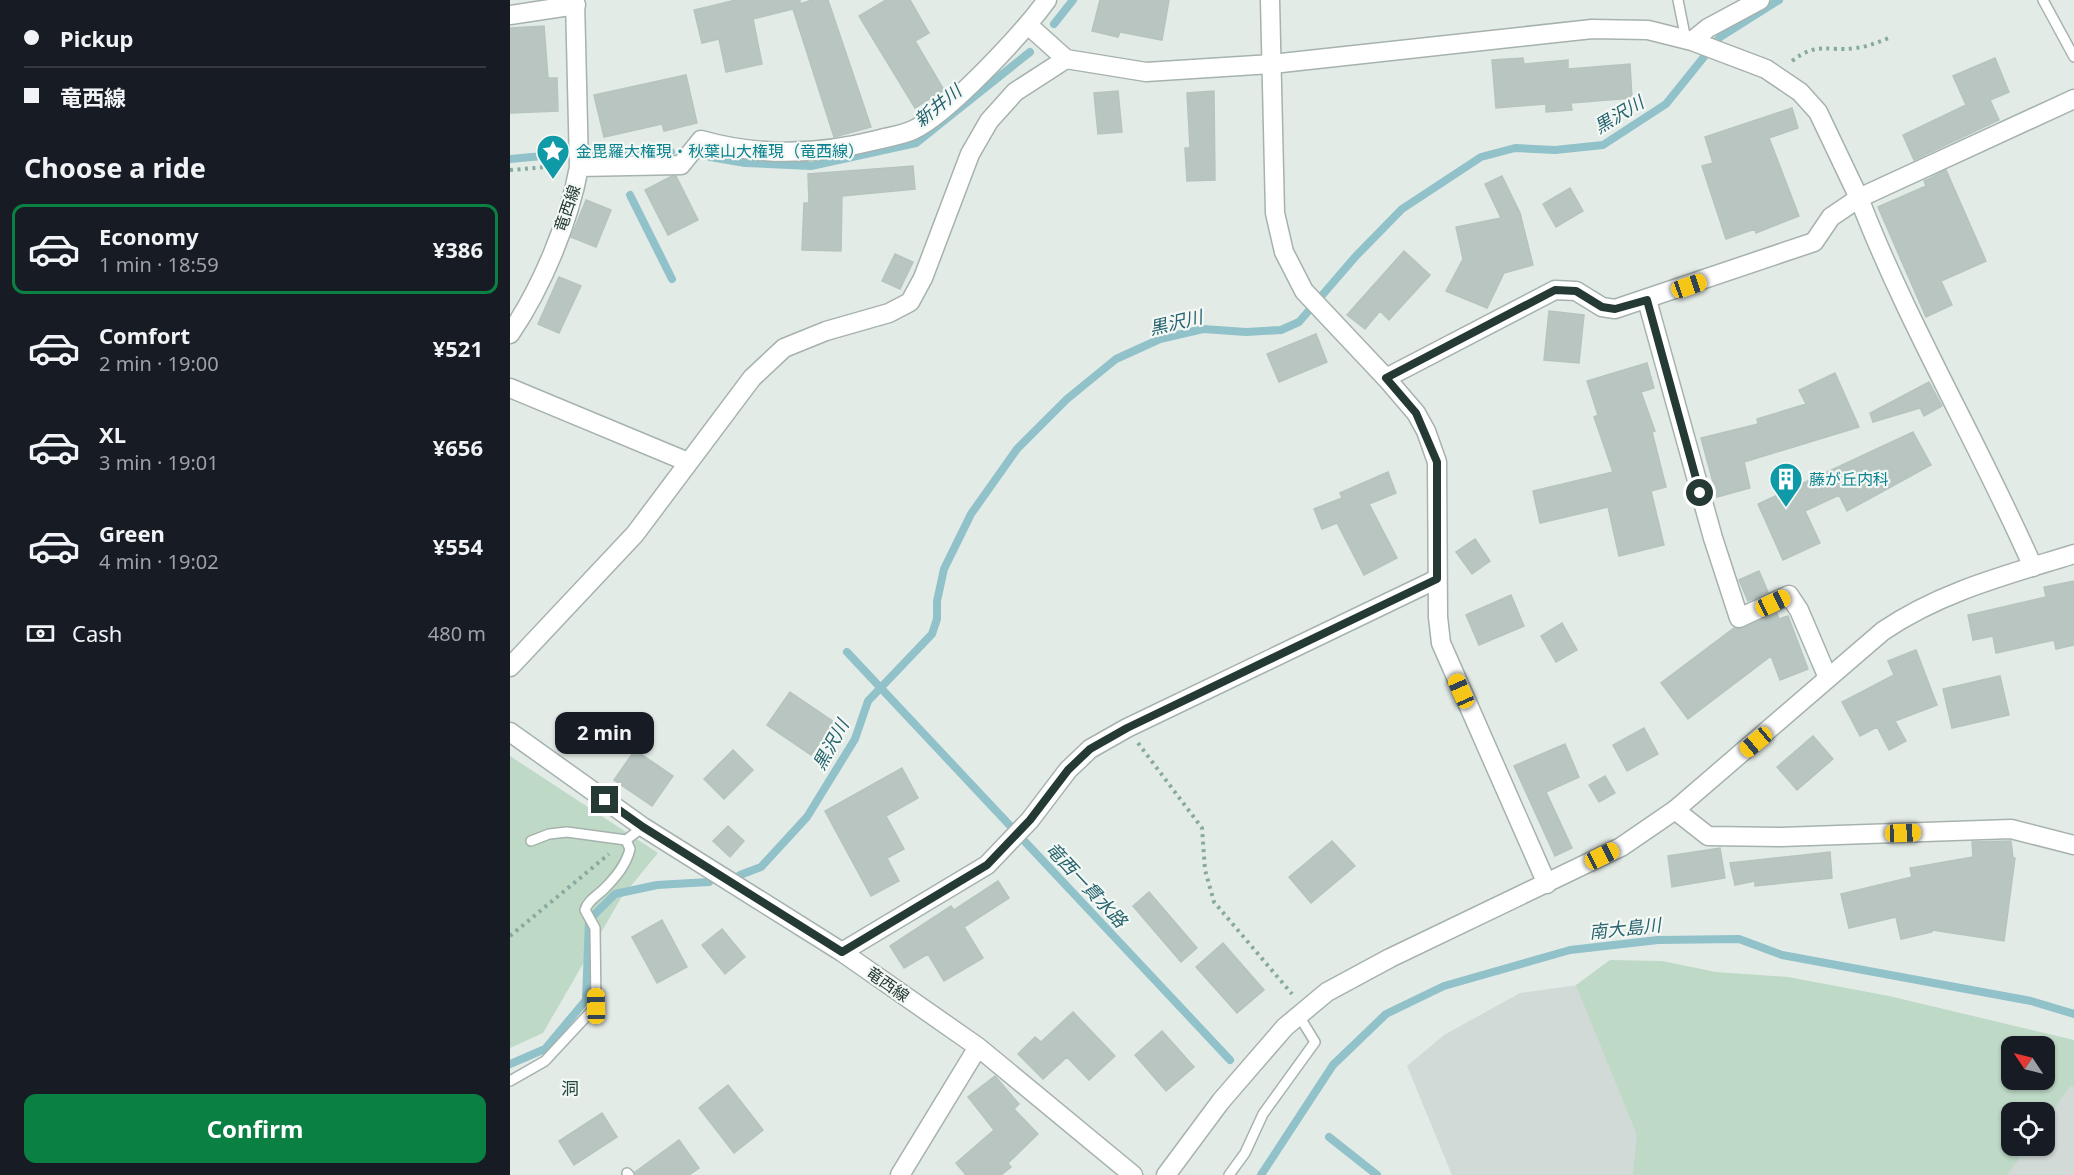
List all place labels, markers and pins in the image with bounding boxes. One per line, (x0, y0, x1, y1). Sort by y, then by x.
place icon: 金毘羅大権現・秋葉山大権現（竜西線） (535, 133, 571, 180)
place label: 金毘羅大権現・秋葉山大権現（竜西線） (576, 140, 864, 162)
building icon: 藤が丘内科 (1768, 461, 1804, 508)
place label: 藤が丘内科 (1809, 468, 1889, 490)

